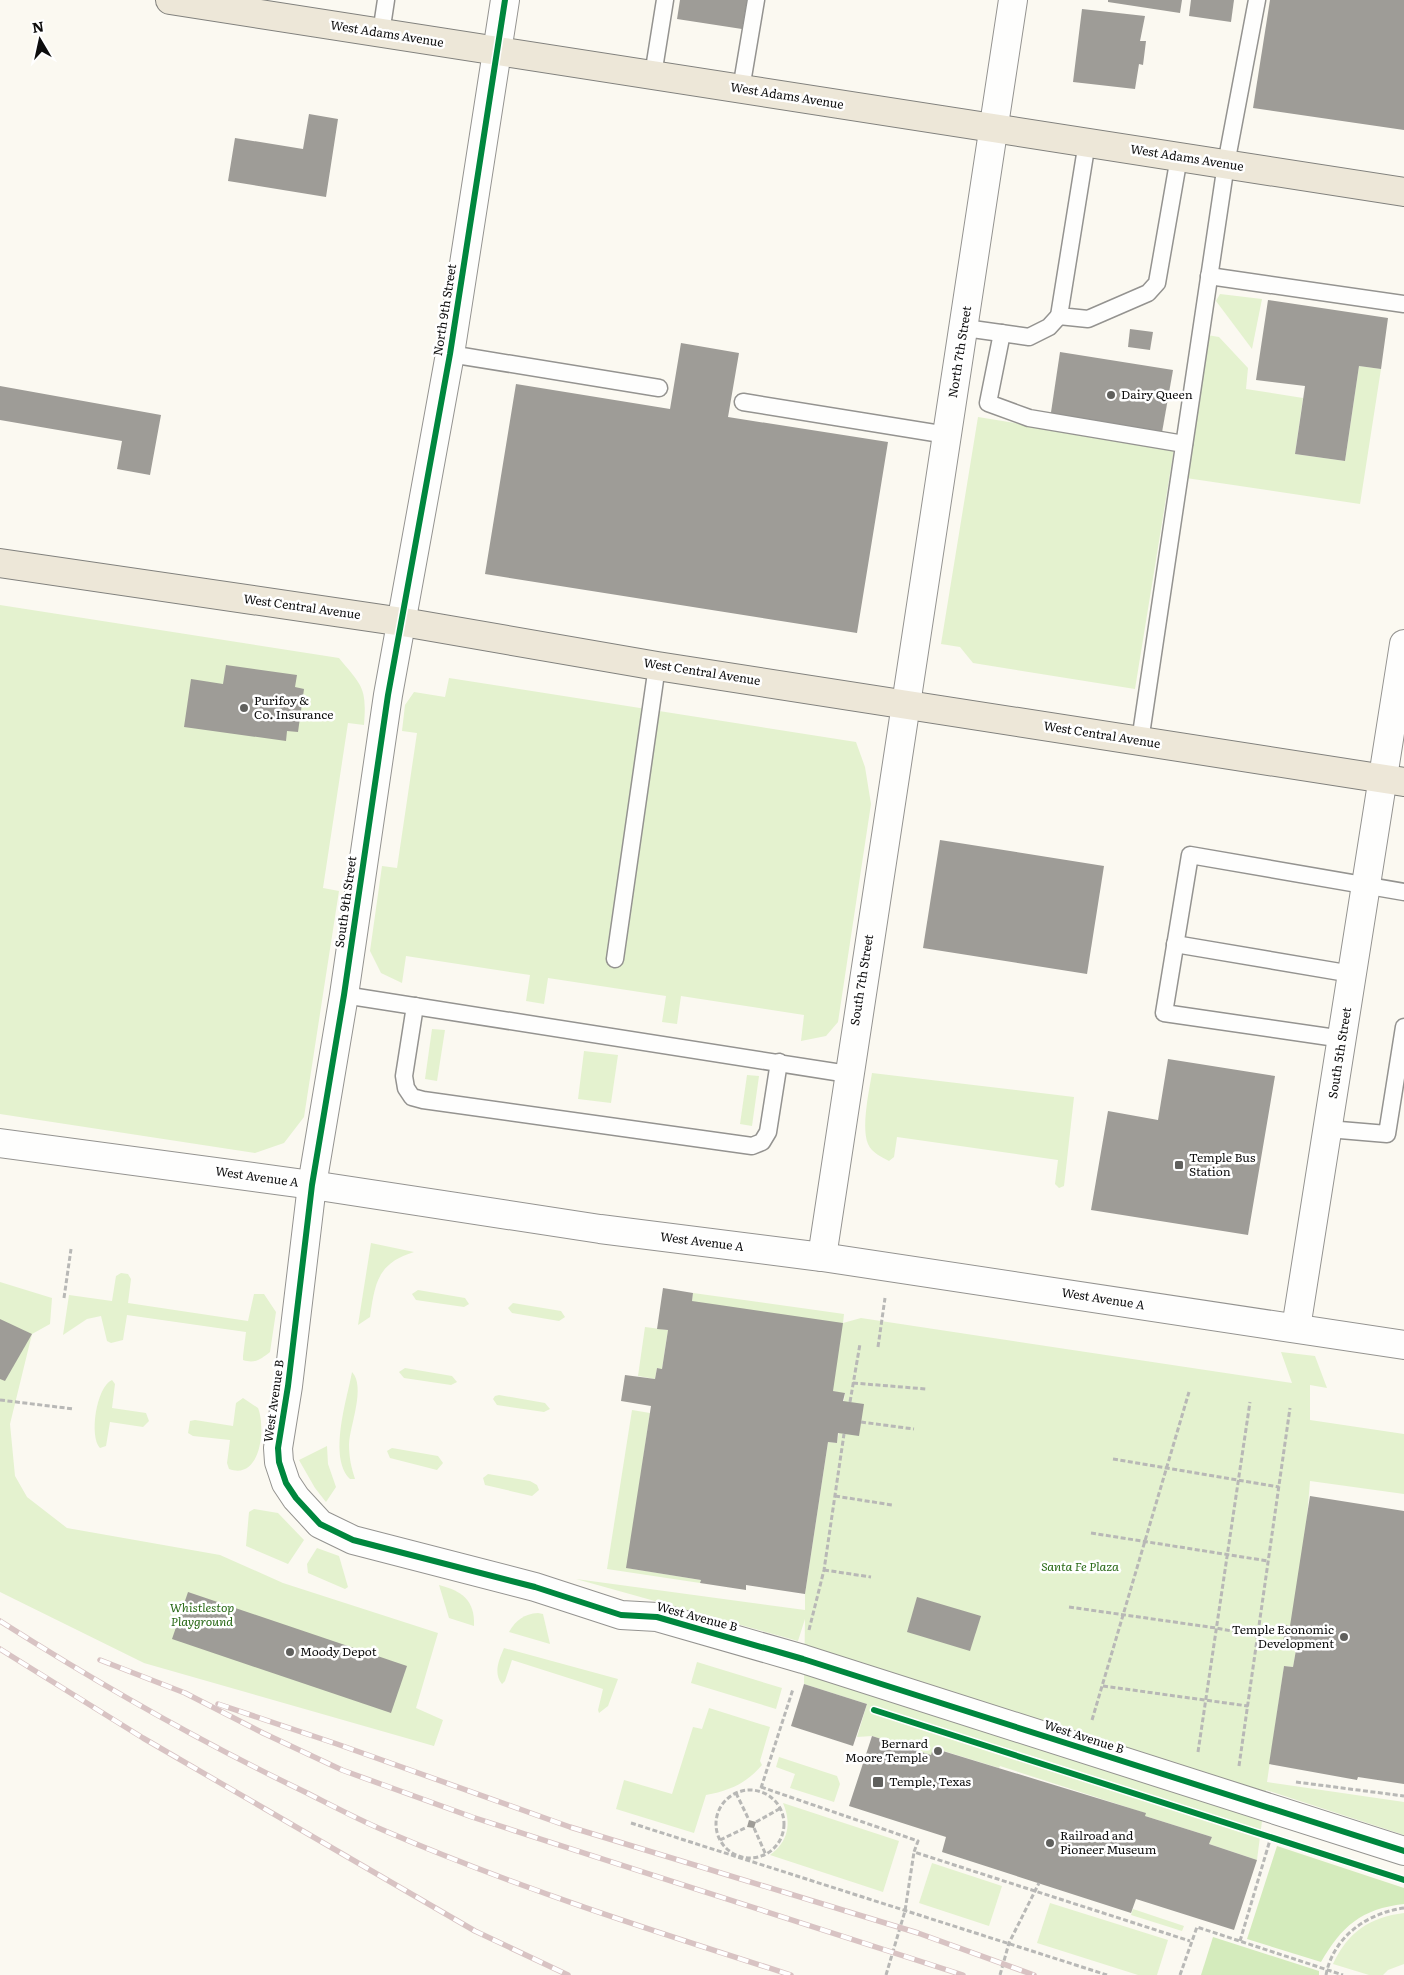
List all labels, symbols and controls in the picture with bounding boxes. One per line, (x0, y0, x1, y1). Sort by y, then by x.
north arrow (15, 15, 65, 65)
text: N (30, 15, 45, 37)
street label: West Adams Avenue (329, 15, 445, 51)
street label: West Adams Avenue (729, 77, 845, 113)
street label: West Adams Avenue (1129, 139, 1245, 175)
street label: North 9th Street (428, 262, 460, 357)
street label: North 7th Street (943, 304, 975, 399)
place label: Dairy Queen (1121, 385, 1193, 403)
marker: Dairy Queen (1105, 389, 1117, 401)
street label: West Central Avenue (242, 589, 362, 623)
street label: West Central Avenue (642, 653, 762, 689)
place label: Purifoy & Co. Insurance (254, 691, 333, 723)
marker: Purifoy & Co. Insurance (238, 702, 250, 714)
street label: West Central Avenue (1042, 716, 1162, 752)
street label: South 9th Street (330, 855, 360, 949)
street label: South 7th Street (845, 933, 877, 1027)
street label: South 5th Street (1323, 1006, 1355, 1100)
place label: Temple Bus Station (1189, 1148, 1256, 1180)
marker: Temple Bus Station (1173, 1159, 1185, 1171)
street label: West Avenue A (214, 1161, 300, 1191)
street label: West Avenue A (659, 1227, 745, 1255)
street label: West Avenue A (1060, 1283, 1146, 1313)
street label: West Avenue B (258, 1358, 288, 1443)
park label: Santa Fe Plaza (1041, 1557, 1119, 1575)
street label: West Avenue B (655, 1597, 740, 1635)
park label: Whistlestop Playground (170, 1598, 234, 1630)
place label: Temple Economic Development (1232, 1620, 1334, 1652)
marker: Temple Economic Development (1338, 1631, 1350, 1643)
place label: Moody Depot (300, 1642, 377, 1660)
marker: Moody Depot (284, 1646, 296, 1658)
street label: West Avenue B (1042, 1715, 1127, 1757)
place label: Bernard Moore Temple (845, 1734, 929, 1766)
marker: Bernard Moore Temple (932, 1745, 944, 1757)
place label: Temple, Texas (889, 1772, 972, 1790)
marker: Temple, Texas (871, 1775, 885, 1789)
place label: Railroad and Pioneer Museum (1060, 1826, 1157, 1858)
marker: Railroad and Pioneer Museum (1044, 1837, 1056, 1849)

